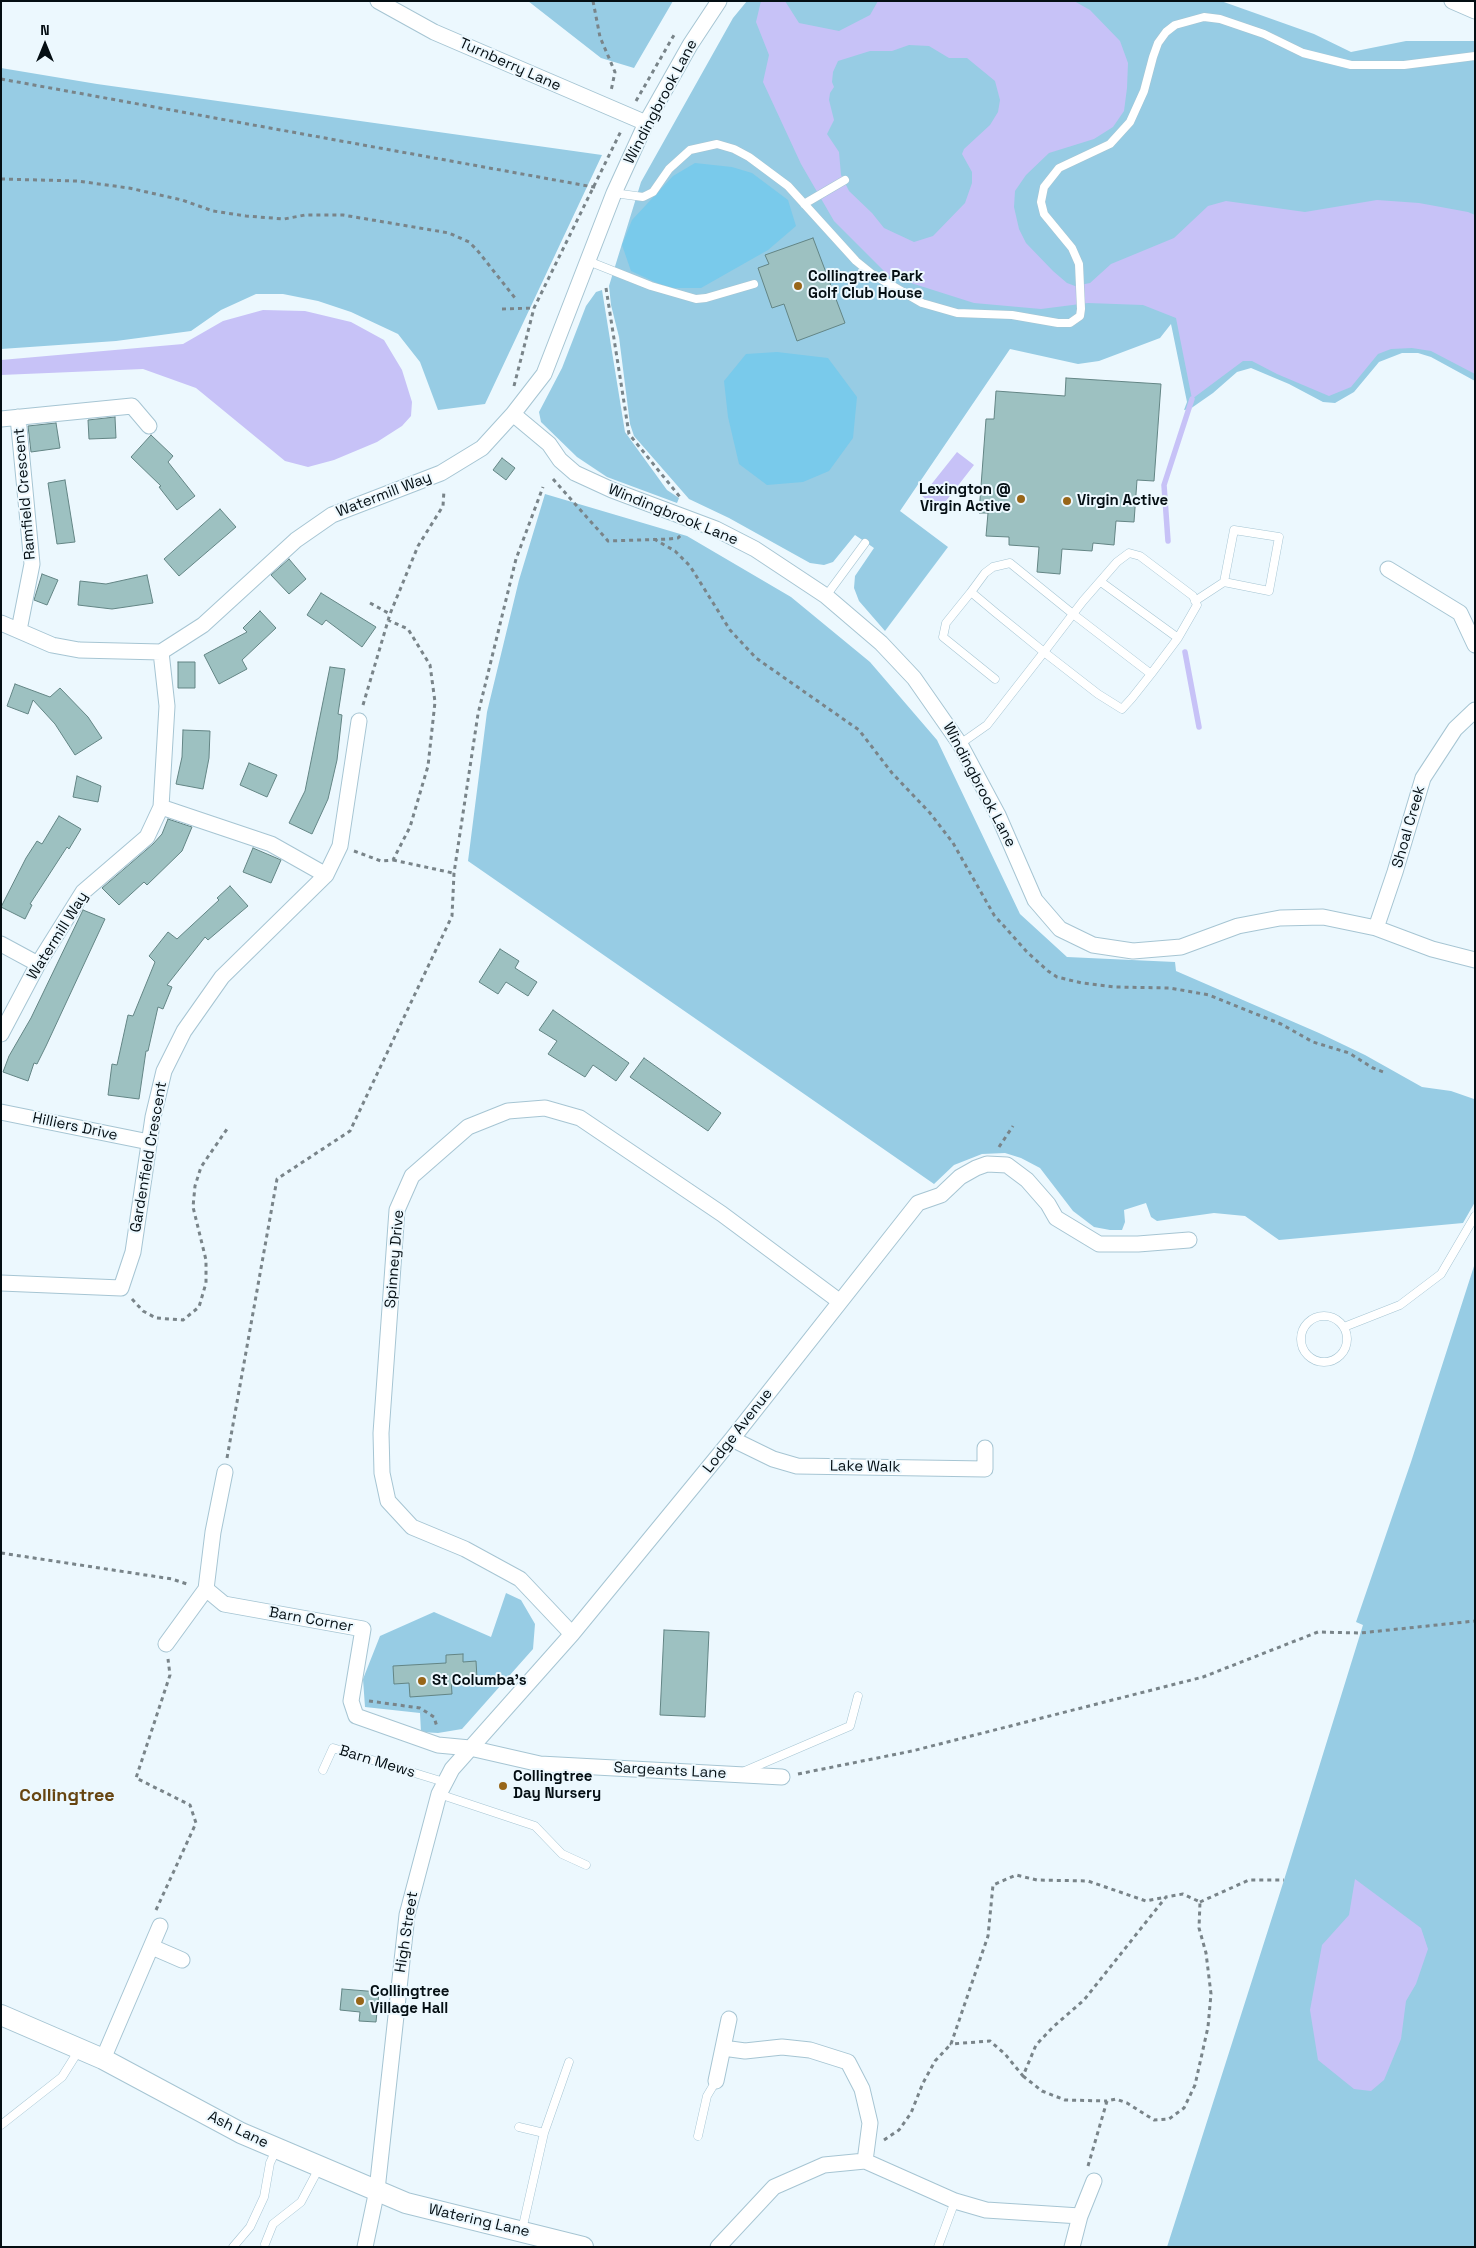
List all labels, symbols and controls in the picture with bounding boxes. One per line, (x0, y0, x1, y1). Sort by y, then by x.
north arrow (20, 20, 70, 70)
text: N (40, 21, 50, 39)
street label: Turnberry Lane (456, 35, 564, 95)
street label: Windingbrook Lane (621, 37, 701, 167)
place label: Collingtree Park Golf Club House (808, 268, 923, 303)
marker: Collingtree Park Golf Club House (792, 280, 804, 292)
street label: Ramfield Crescent (10, 427, 40, 561)
street label: Watermill Way (334, 469, 434, 521)
street label: Windingbrook Lane (605, 481, 741, 549)
place label: Lexington @ Virgin Active (919, 481, 1011, 516)
place label: Virgin Active (1077, 492, 1168, 510)
marker: Lexington @ Virgin Active (1015, 493, 1027, 505)
marker: Virgin Active (1061, 495, 1073, 507)
street label: Windingbrook Lane (939, 720, 1019, 850)
street label: Shoal Creek (1389, 784, 1429, 870)
street label: Watermill Way (24, 889, 92, 983)
street label: Gardenfield Crescent (127, 1080, 171, 1234)
street label: Hilliers Drive (31, 1109, 119, 1145)
street label: Spinney Drive (382, 1209, 408, 1309)
street label: Lodge Avenue (699, 1385, 777, 1477)
street label: Lake Walk (830, 1457, 900, 1477)
street label: Barn Corner (267, 1604, 355, 1636)
place label: St Columba's (432, 1672, 527, 1690)
marker: St Columba's (416, 1675, 428, 1687)
street label: Barn Mews (337, 1742, 417, 1782)
street label: Sargeants Lane (613, 1759, 727, 1783)
place label: Collingtree Day Nursery (513, 1768, 601, 1803)
marker: Collingtree Day Nursery (497, 1780, 509, 1792)
district label: Collingtree (19, 1785, 115, 1807)
street label: High Street (392, 1890, 422, 1974)
place label: Collingtree Village Hall (370, 1983, 449, 2018)
marker: Collingtree Village Hall (354, 1995, 366, 2007)
street label: Ash Lane (205, 2108, 271, 2152)
street label: Watering Lane (427, 2201, 531, 2241)

